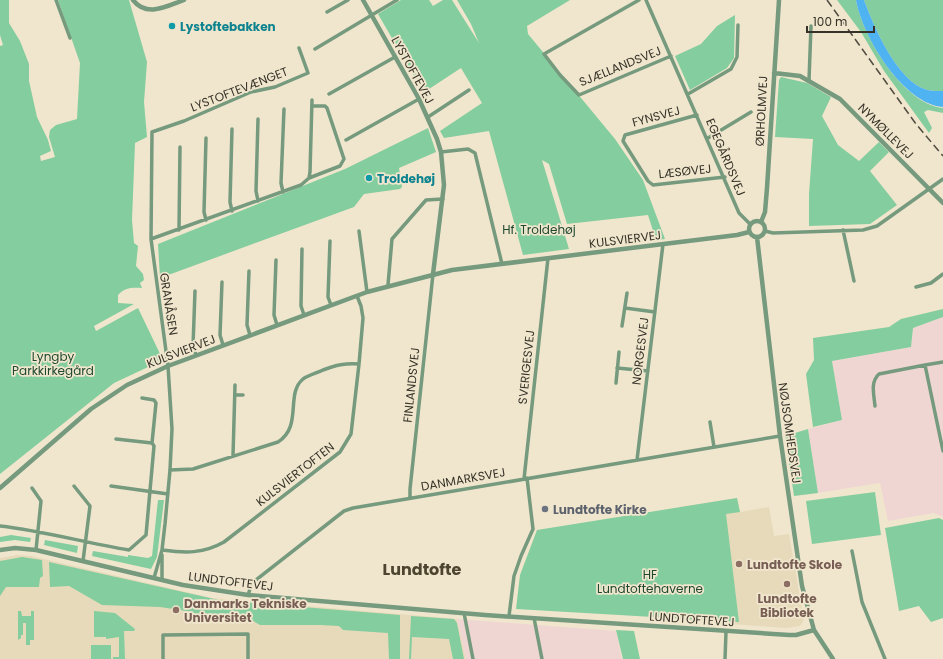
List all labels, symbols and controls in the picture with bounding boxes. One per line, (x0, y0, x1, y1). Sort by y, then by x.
scale bar (807, 8, 874, 34)
text: 100 m (813, 13, 847, 30)
place label: Lystoftebakken (180, 18, 276, 35)
marker: Lystoftebakken (167, 21, 177, 31)
street label: LYSTOFTEVEJ (388, 33, 438, 107)
street label: SJÆLLANDSVEJ (576, 42, 664, 90)
street label: LYSTOFTEVÆNGET (188, 62, 291, 115)
street label: ØRHOLMVEJ (751, 75, 771, 147)
street label: NYMØLLEVEJ (854, 99, 918, 163)
street label: FYNSVEJ (630, 101, 682, 131)
street label: EGEGÅRDSVEJ (702, 116, 750, 198)
street label: LÆSØVEJ (658, 160, 712, 182)
place label: Troldehøj (377, 170, 435, 187)
marker: Troldehøj (364, 173, 374, 183)
park label: Hf. Troldehøj (502, 221, 576, 238)
street label: KULSVIERVEJ (588, 226, 662, 252)
street label: GRANÅSEN (156, 272, 182, 336)
street label: NORGESVEJ (627, 316, 653, 386)
street label: SVERIGESVEJ (514, 329, 538, 405)
street label: KULSVIERVEJ (144, 330, 218, 372)
street label: FINLANDSVEJ (399, 347, 423, 423)
park label: Lyngby Parkkirkegård (12, 348, 94, 379)
street label: NØJSOMHEDSVEJ (775, 381, 805, 485)
street label: KULSVIERTOFTEN (252, 438, 338, 510)
street label: DANMARKSVEJ (419, 463, 507, 495)
place label: Lundtofte Kirke (553, 501, 647, 518)
marker: Lundtofte Kirke (540, 504, 550, 514)
place label: Lundtofte Skole (747, 556, 843, 573)
district label: Lundtofte (383, 558, 462, 581)
marker: Lundtofte Skole (734, 559, 744, 569)
park label: HF Lundtoftehaverne (597, 566, 703, 597)
street label: LUNDTOFTEVEJ (188, 567, 274, 595)
marker: Lundtofte Bibliotek (782, 579, 792, 589)
place label: Lundtofte Bibliotek (757, 590, 817, 621)
place label: Danmarks Tekniske Universitet (184, 595, 307, 626)
marker: Danmarks Tekniske Universitet (171, 605, 181, 615)
street label: LUNDTOFTEVEJ (649, 608, 735, 630)

